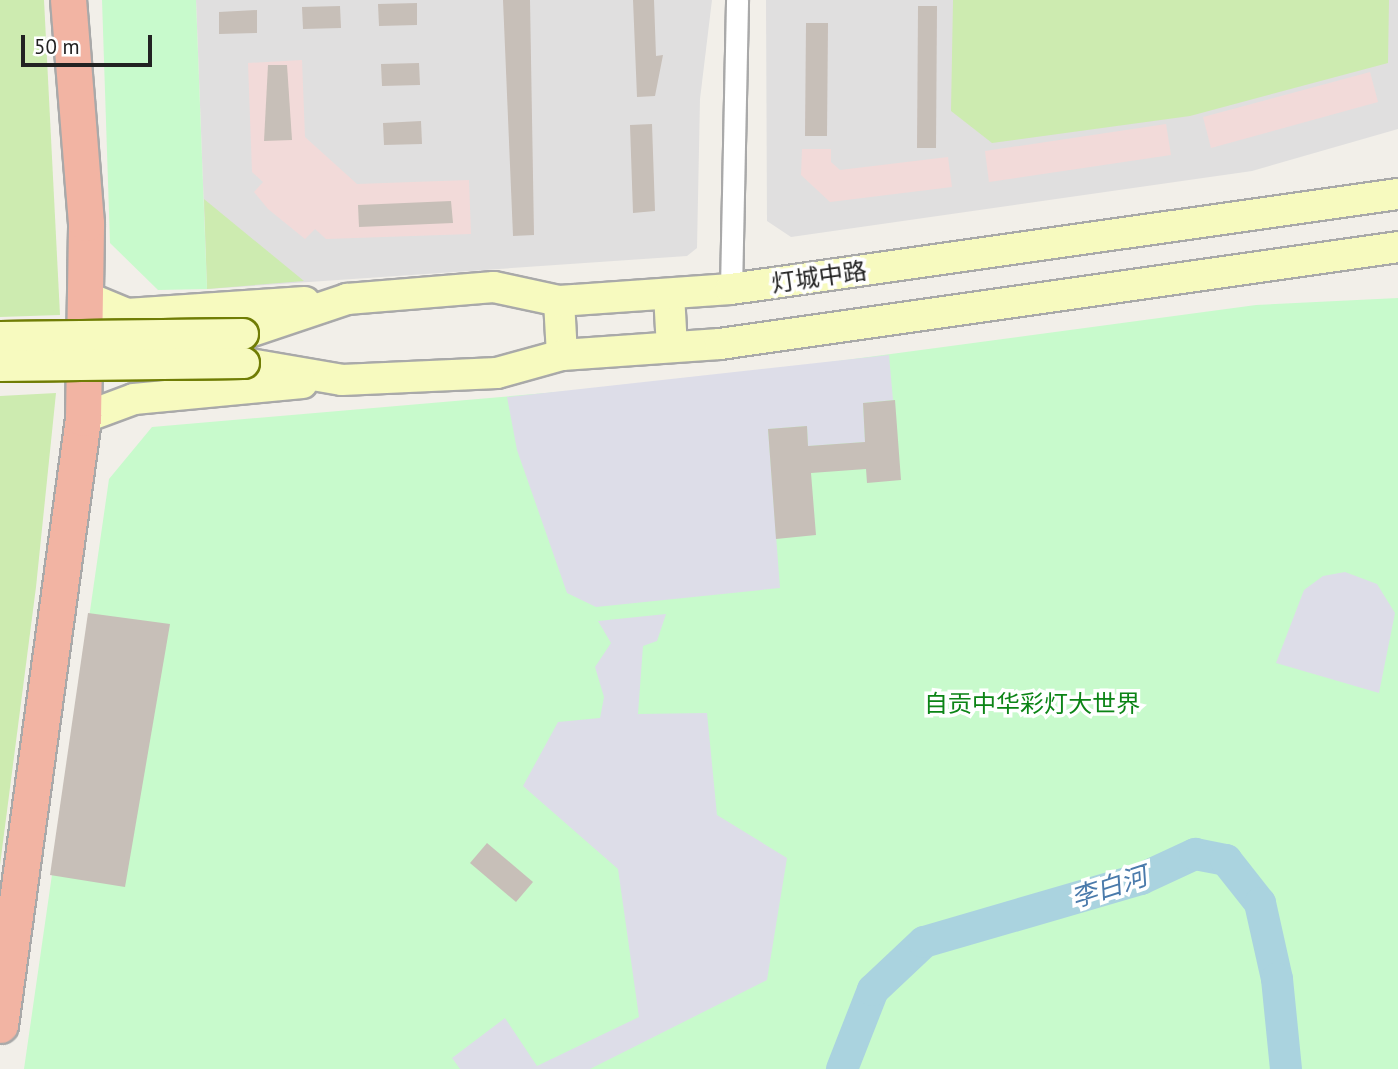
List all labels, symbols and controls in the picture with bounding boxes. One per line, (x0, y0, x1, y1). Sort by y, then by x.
scale bar (24, 21, 156, 65)
text: 50 m (34, 33, 80, 60)
street label: 灯城中路 (769, 256, 869, 298)
park label: 自贡中华彩灯大世界 (924, 690, 1140, 718)
water label: 李白河 (1067, 860, 1151, 914)

